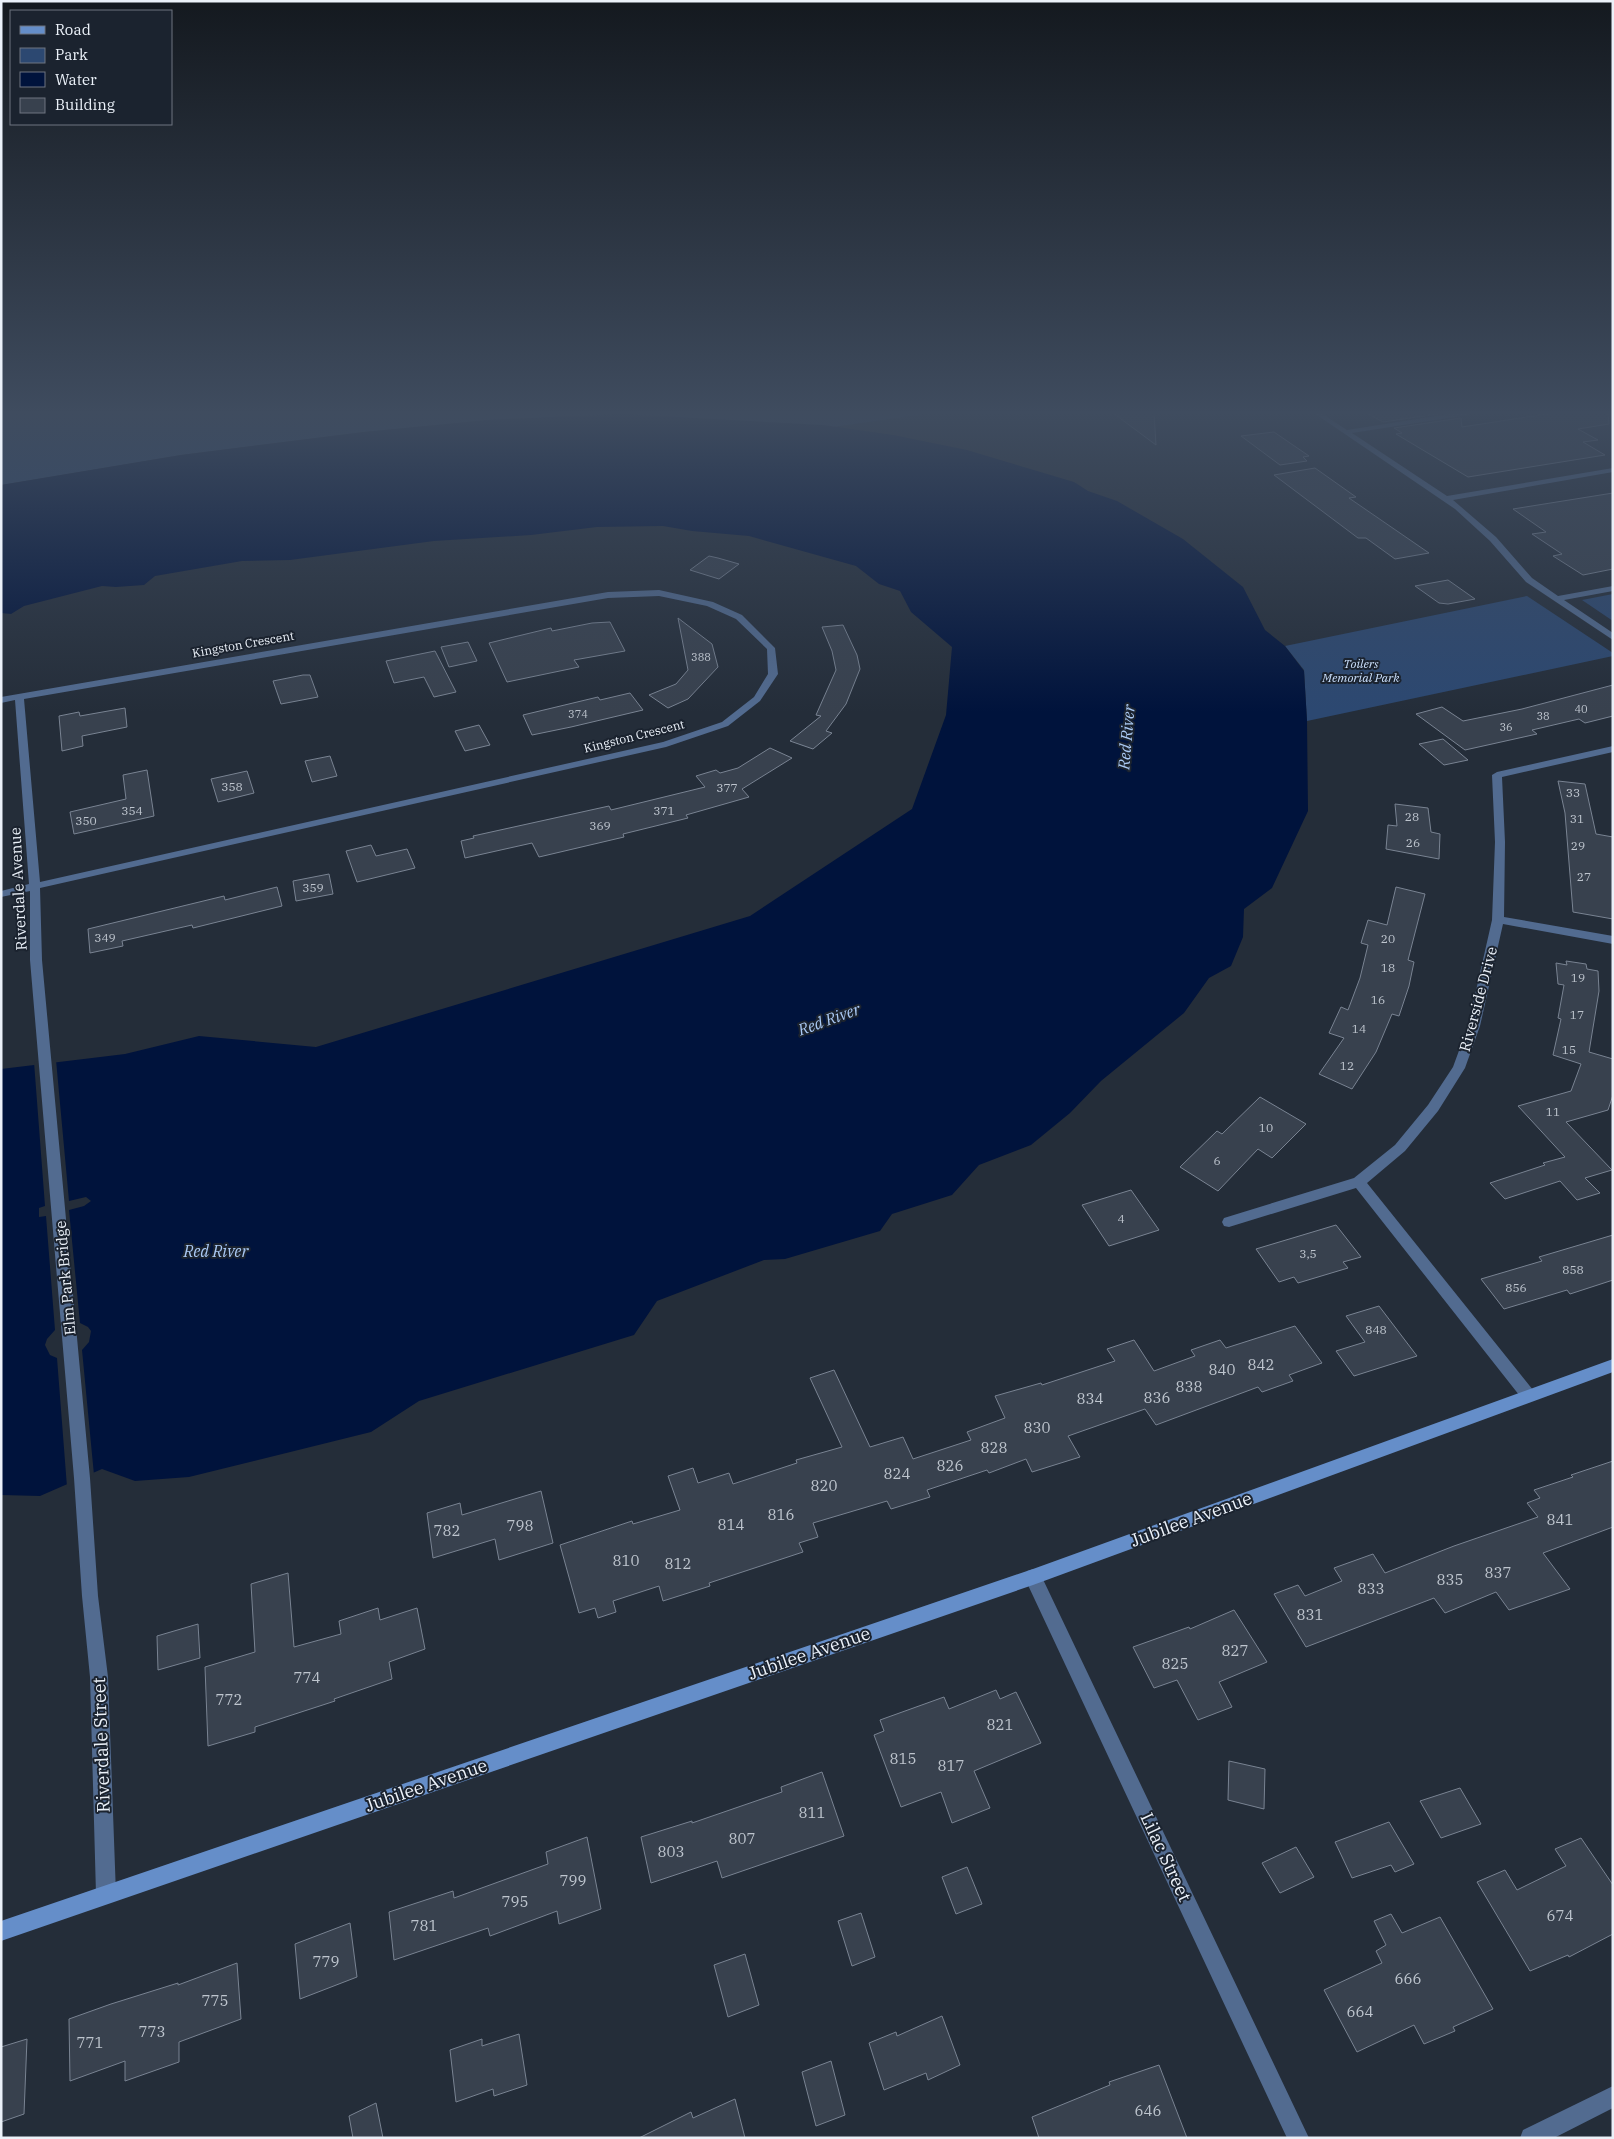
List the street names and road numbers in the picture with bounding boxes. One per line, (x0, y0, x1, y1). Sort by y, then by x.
street label: Kingston Crescent (191, 628, 295, 660)
street label: Kingston Crescent (582, 716, 686, 756)
street label: Riverdale Avenue (5, 827, 31, 951)
street label: Riverside Drive (1455, 944, 1501, 1054)
street label: Elm Park Bridge (51, 1220, 79, 1336)
street label: Jubilee Avenue (1127, 1486, 1255, 1552)
street label: Jubilee Avenue (745, 1621, 873, 1685)
street label: Riverdale Street (87, 1677, 115, 1813)
street label: Jubilee Avenue (362, 1753, 490, 1817)
street label: Lilac Street (1135, 1809, 1197, 1905)

